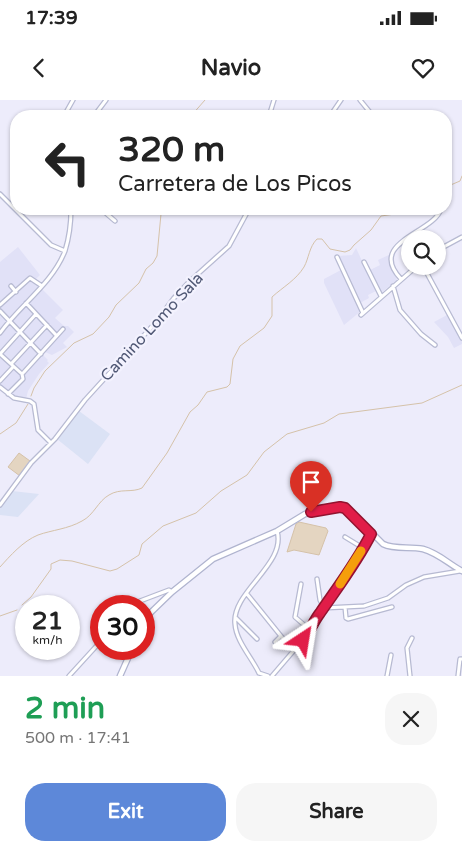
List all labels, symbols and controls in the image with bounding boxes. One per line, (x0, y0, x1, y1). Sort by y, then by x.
text: 17:39 (25, 7, 78, 29)
icon: back (25, 54, 53, 82)
icon: heart (409, 54, 437, 82)
text: Navio (201, 55, 261, 81)
text: 320 m (118, 129, 225, 171)
icon: left (35, 130, 100, 195)
text: Carretera de Los Picos (118, 171, 352, 197)
map controls (401, 230, 446, 275)
button: search (401, 230, 446, 275)
street label: Camino Lomo Sala (96, 268, 208, 386)
pin (290, 461, 332, 512)
icon: arrive (297, 468, 325, 496)
speed limit sign: 30 (90, 595, 155, 660)
text: 21 (32, 606, 63, 636)
position arrow (276, 613, 328, 665)
text: km/h (32, 633, 63, 647)
text: 2 min (25, 690, 105, 727)
button: close (385, 693, 437, 745)
text: 500 m · 17:41 (25, 728, 131, 748)
button: Exit (25, 783, 226, 841)
button: Share (236, 783, 437, 841)

